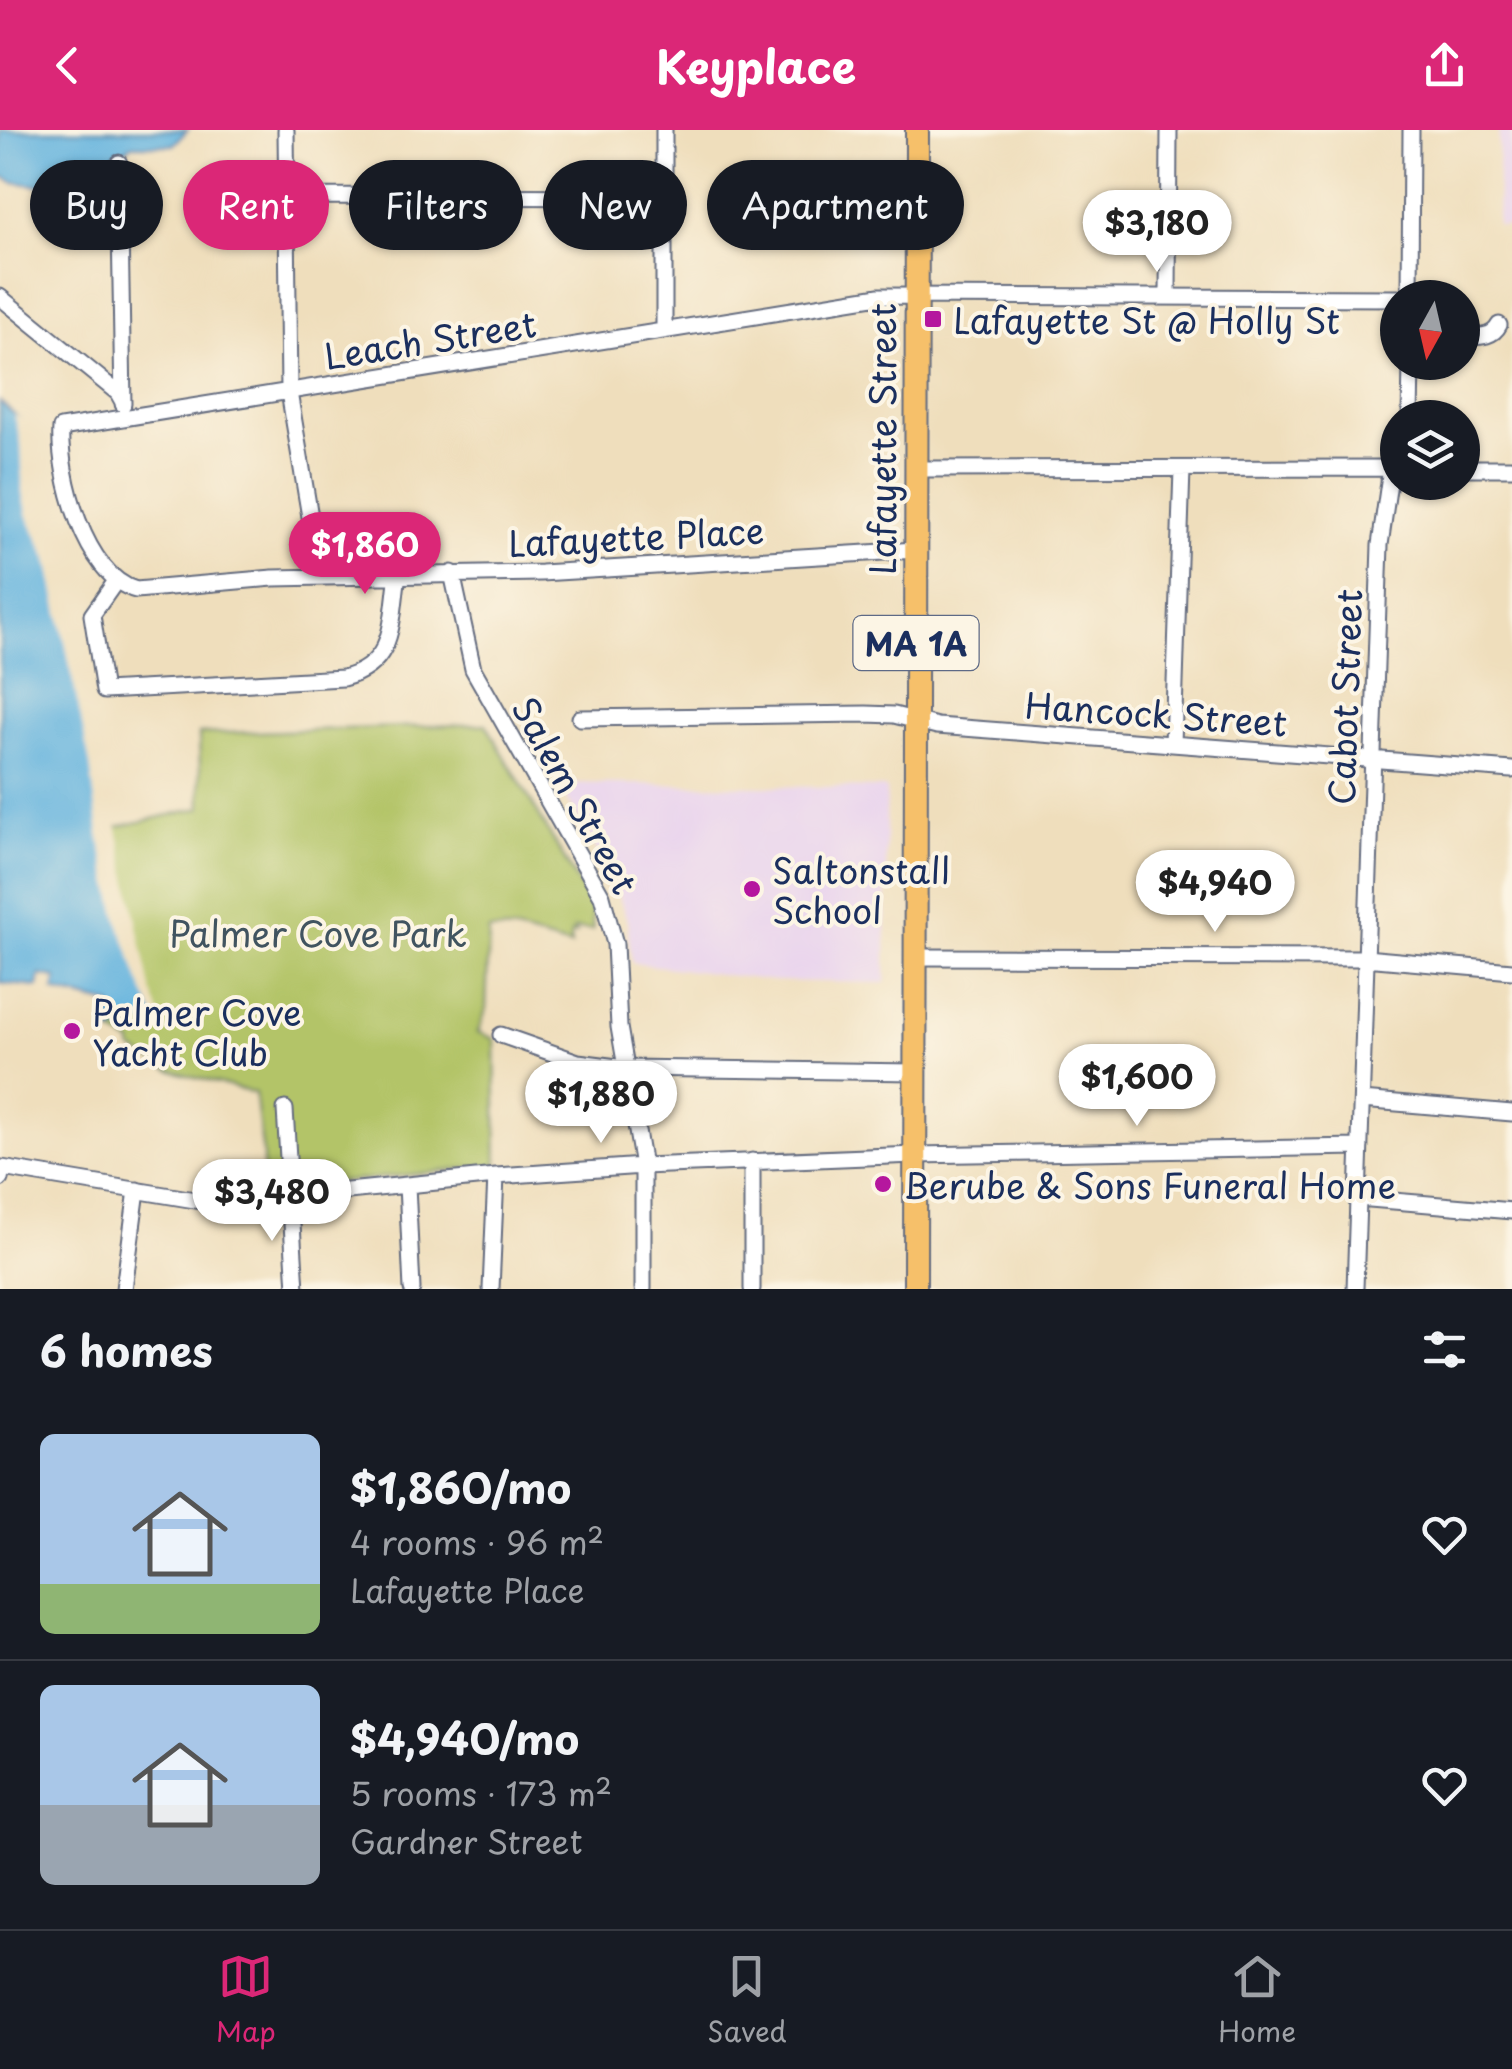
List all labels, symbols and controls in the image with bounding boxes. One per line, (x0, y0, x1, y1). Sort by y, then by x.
text: Keyplace (656, 31, 856, 99)
icon: back (40, 38, 95, 93)
icon: share (1417, 38, 1472, 93)
chip: Buy (30, 160, 163, 250)
chip: Rent (183, 160, 329, 250)
chip: Filters (349, 160, 523, 250)
chip: New (543, 160, 687, 250)
chip: Apartment (707, 160, 964, 250)
pin: $3,180 (1076, 190, 1238, 275)
text: $3,180 (1105, 198, 1209, 246)
north arrow (1380, 280, 1480, 380)
map controls (1380, 280, 1480, 500)
place label: Lafayette St @ Holly St (953, 293, 1340, 346)
street label: Leach Street (320, 296, 540, 382)
street label: Lafayette Street (855, 303, 908, 575)
marker: Lafayette St @ Holly St (922, 308, 944, 330)
button: layers (1380, 400, 1480, 500)
street label: Lafayette Place (507, 503, 765, 569)
pin: $1,860 (284, 512, 446, 597)
text: $1,860 (311, 520, 419, 568)
street label: Cabot Street (1314, 588, 1374, 806)
road number: MA 1A (854, 616, 978, 670)
street label: Hancock Street (1023, 677, 1289, 749)
street label: Salem Street (500, 687, 652, 903)
place label: Saltonstall School (772, 843, 950, 936)
pin: $4,940 (1134, 850, 1296, 935)
text: $4,940 (1158, 858, 1272, 906)
marker: Saltonstall School (741, 878, 763, 900)
park label: Palmer Cove Park (169, 906, 467, 959)
place label: Palmer Cove Yacht Club (92, 985, 302, 1078)
marker: Palmer Cove Yacht Club (61, 1020, 83, 1042)
pin: $1,600 (1056, 1044, 1218, 1129)
text: $1,600 (1081, 1052, 1193, 1100)
pin: $1,880 (520, 1061, 682, 1146)
text: $1,880 (547, 1069, 655, 1117)
place label: Berube & Sons Funeral Home (903, 1158, 1396, 1211)
pin: $3,480 (191, 1159, 353, 1244)
text: $3,480 (214, 1167, 330, 1215)
marker: Berube & Sons Funeral Home (872, 1173, 894, 1195)
text: 6 homes (40, 1318, 213, 1381)
icon: filters (1417, 1322, 1472, 1377)
text: $1,860/mo (350, 1455, 571, 1518)
icon: home (120, 1474, 240, 1594)
icon: heart (1417, 1507, 1472, 1562)
text: 4 rooms · 96 m² (350, 1518, 604, 1566)
text: Lafayette Place (350, 1566, 584, 1614)
text: $4,940/mo (350, 1706, 579, 1769)
icon: home (120, 1725, 240, 1845)
icon: heart (1417, 1758, 1472, 1813)
text: 5 rooms · 173 m² (350, 1769, 612, 1817)
text: Gardner Street (350, 1817, 583, 1865)
tab: Map (216, 1949, 276, 2052)
tab: Saved (707, 1949, 787, 2052)
tab: Home (1218, 1949, 1296, 2052)

